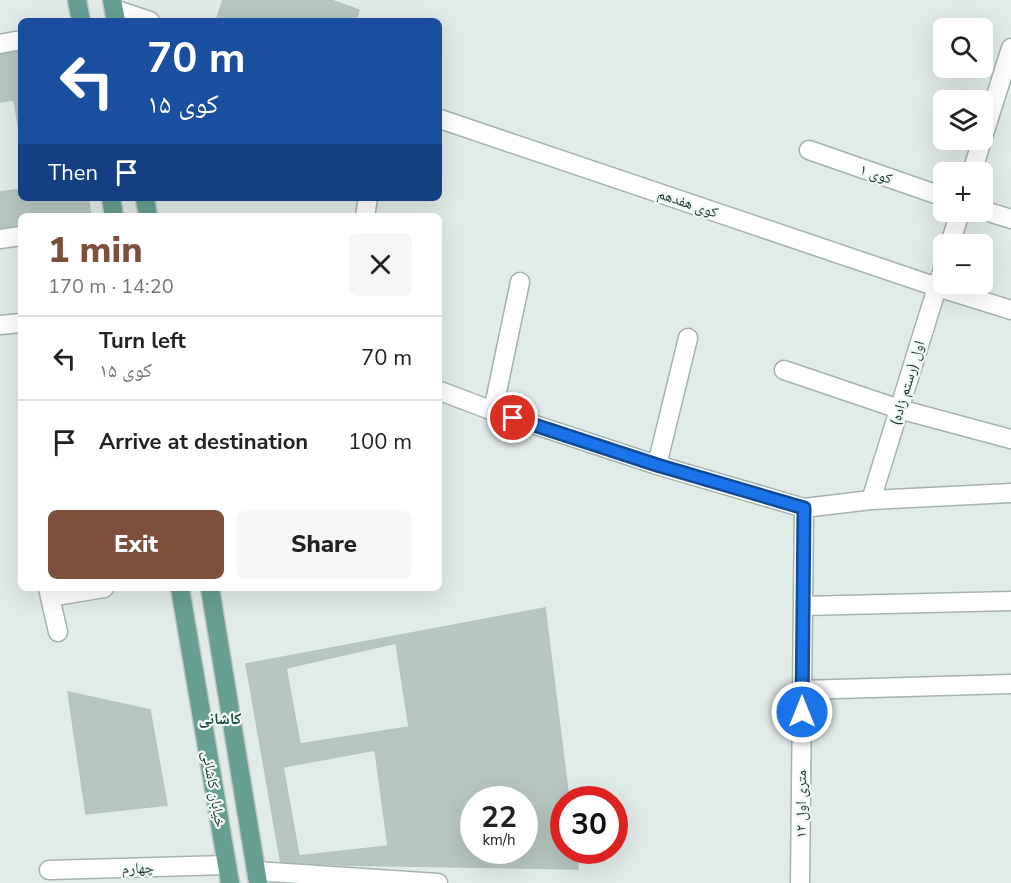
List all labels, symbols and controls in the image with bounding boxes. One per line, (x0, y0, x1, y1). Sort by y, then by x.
map controls (933, 18, 993, 294)
button: search (933, 18, 993, 78)
text: 70 m (147, 30, 246, 87)
icon: left (48, 42, 126, 120)
text: کوی ۱۵ (147, 86, 219, 123)
button: layers (933, 90, 993, 150)
icon: arrive (110, 156, 143, 189)
text: Then (48, 158, 98, 188)
street label: کوی ۱ (857, 159, 895, 189)
button: + (933, 162, 993, 222)
street label: کوی هفدهم (655, 183, 721, 223)
text: 1 min (48, 226, 143, 275)
button: close (349, 233, 412, 296)
button: − (933, 234, 993, 294)
text: 170 m · 14:20 (48, 273, 174, 300)
text: Turn left (99, 326, 186, 356)
street label: اول (رستم زاده) (885, 338, 929, 428)
icon: left (48, 342, 81, 375)
text: 70 m (361, 343, 412, 373)
text: کوی ۱۵ (99, 357, 152, 384)
pin (487, 392, 538, 443)
icon: arrive (496, 401, 529, 434)
icon: arrive (48, 426, 81, 459)
text: Arrive at destination (99, 427, 308, 457)
text: 100 m (348, 427, 412, 457)
button: Exit (48, 510, 224, 579)
button: Share (236, 510, 412, 579)
position arrow (770, 680, 834, 744)
district label: کاشانی (199, 708, 241, 730)
street label: خیابان کاشانی (197, 749, 231, 829)
street label: ۱۲ متری اول (791, 770, 811, 838)
speed limit sign: 30 (550, 786, 628, 864)
text: 22 (481, 797, 517, 838)
text: km/h (482, 830, 516, 850)
street label: چهارم (122, 857, 155, 879)

